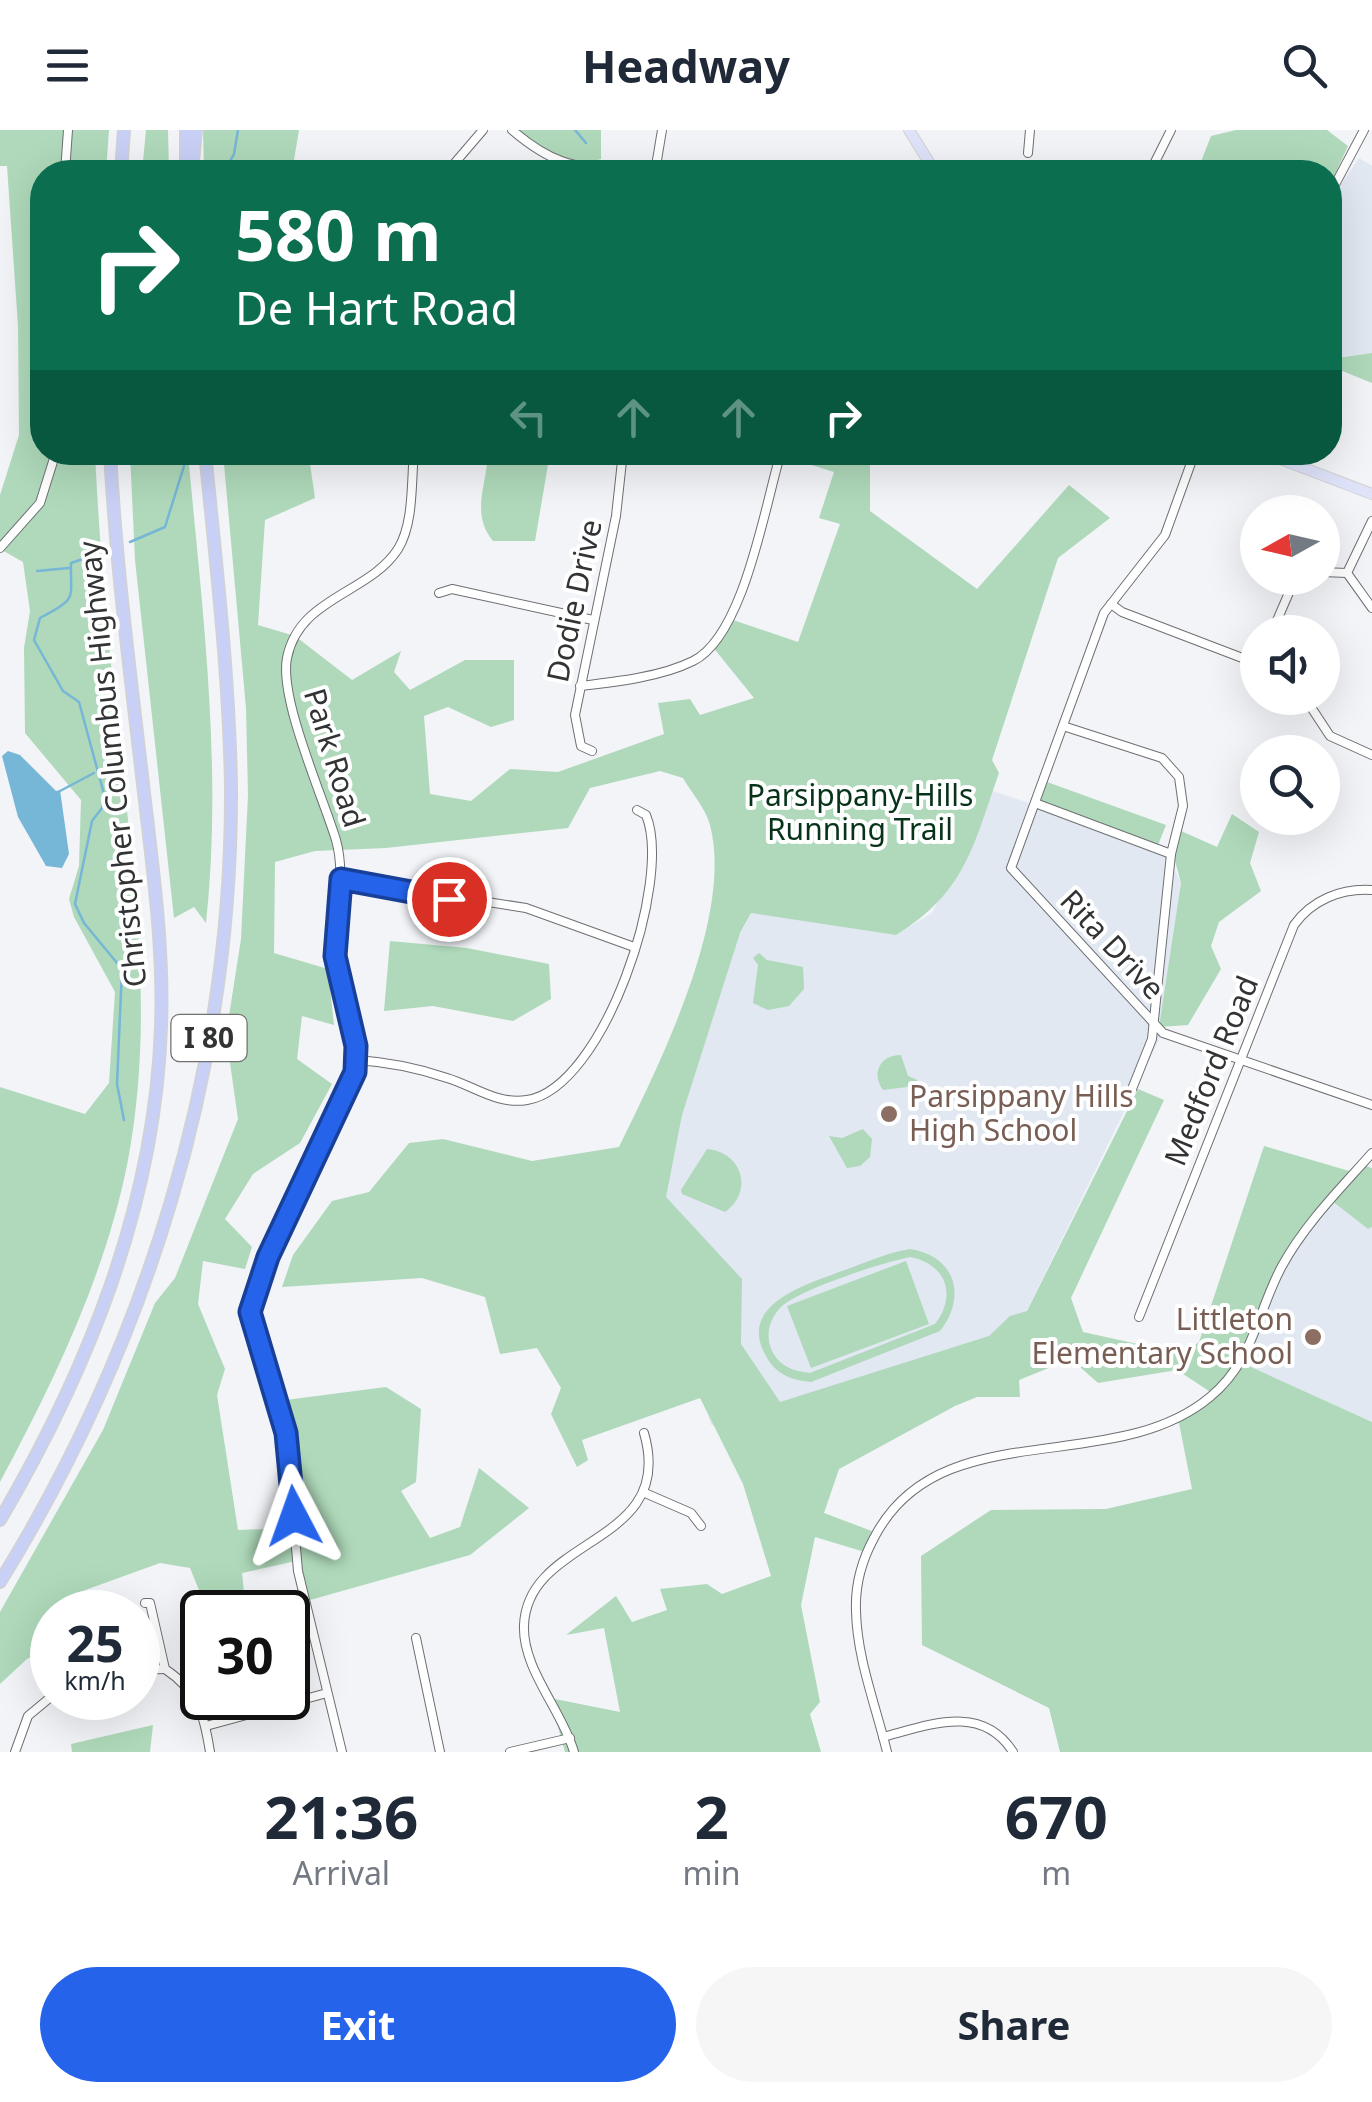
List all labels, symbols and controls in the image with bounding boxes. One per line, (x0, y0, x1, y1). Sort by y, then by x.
text: Headway (582, 35, 790, 96)
icon: menu (40, 38, 95, 93)
icon: search (1277, 38, 1332, 93)
text: 580 m (235, 186, 442, 282)
icon: right (70, 200, 200, 330)
text: De Hart Road (235, 277, 518, 338)
icon: left (501, 390, 556, 445)
icon: ahead (606, 390, 661, 445)
icon: ahead (711, 390, 766, 445)
icon: right (816, 390, 871, 445)
north arrow (1240, 495, 1340, 595)
map controls (1240, 495, 1340, 835)
street label: Dodie Drive (536, 516, 611, 686)
street label: Christopher Columbus Highway (68, 538, 155, 989)
button: sound (1240, 615, 1340, 715)
street label: Park Road (295, 683, 376, 832)
button: search (1240, 735, 1340, 835)
park label: Parsippany-Hills Running Trail (747, 774, 973, 849)
pin (407, 857, 492, 942)
icon: arrive (422, 872, 477, 927)
street label: Rita Drive (1052, 880, 1174, 1008)
street label: Medford Road (1154, 969, 1267, 1171)
road number: I 80 (172, 1015, 246, 1061)
place label: Parsippany Hills High School (909, 1075, 1134, 1150)
marker: Parsippany Hills High School (878, 1103, 900, 1125)
place label: Littleton Elementary School (1032, 1298, 1293, 1373)
marker: Littleton Elementary School (1302, 1326, 1324, 1348)
position arrow (242, 1464, 346, 1568)
speed limit sign: 30 (180, 1590, 310, 1720)
text: 25 (66, 1609, 124, 1677)
text: km/h (64, 1663, 126, 1697)
text: 21:36 (264, 1775, 418, 1857)
text: 2 (694, 1775, 729, 1857)
text: 670 (1005, 1775, 1108, 1857)
text: Arrival (293, 1851, 390, 1894)
text: min (683, 1851, 741, 1894)
text: m (1041, 1851, 1071, 1894)
button: Exit (40, 1967, 676, 2082)
button: Share (696, 1967, 1332, 2082)

